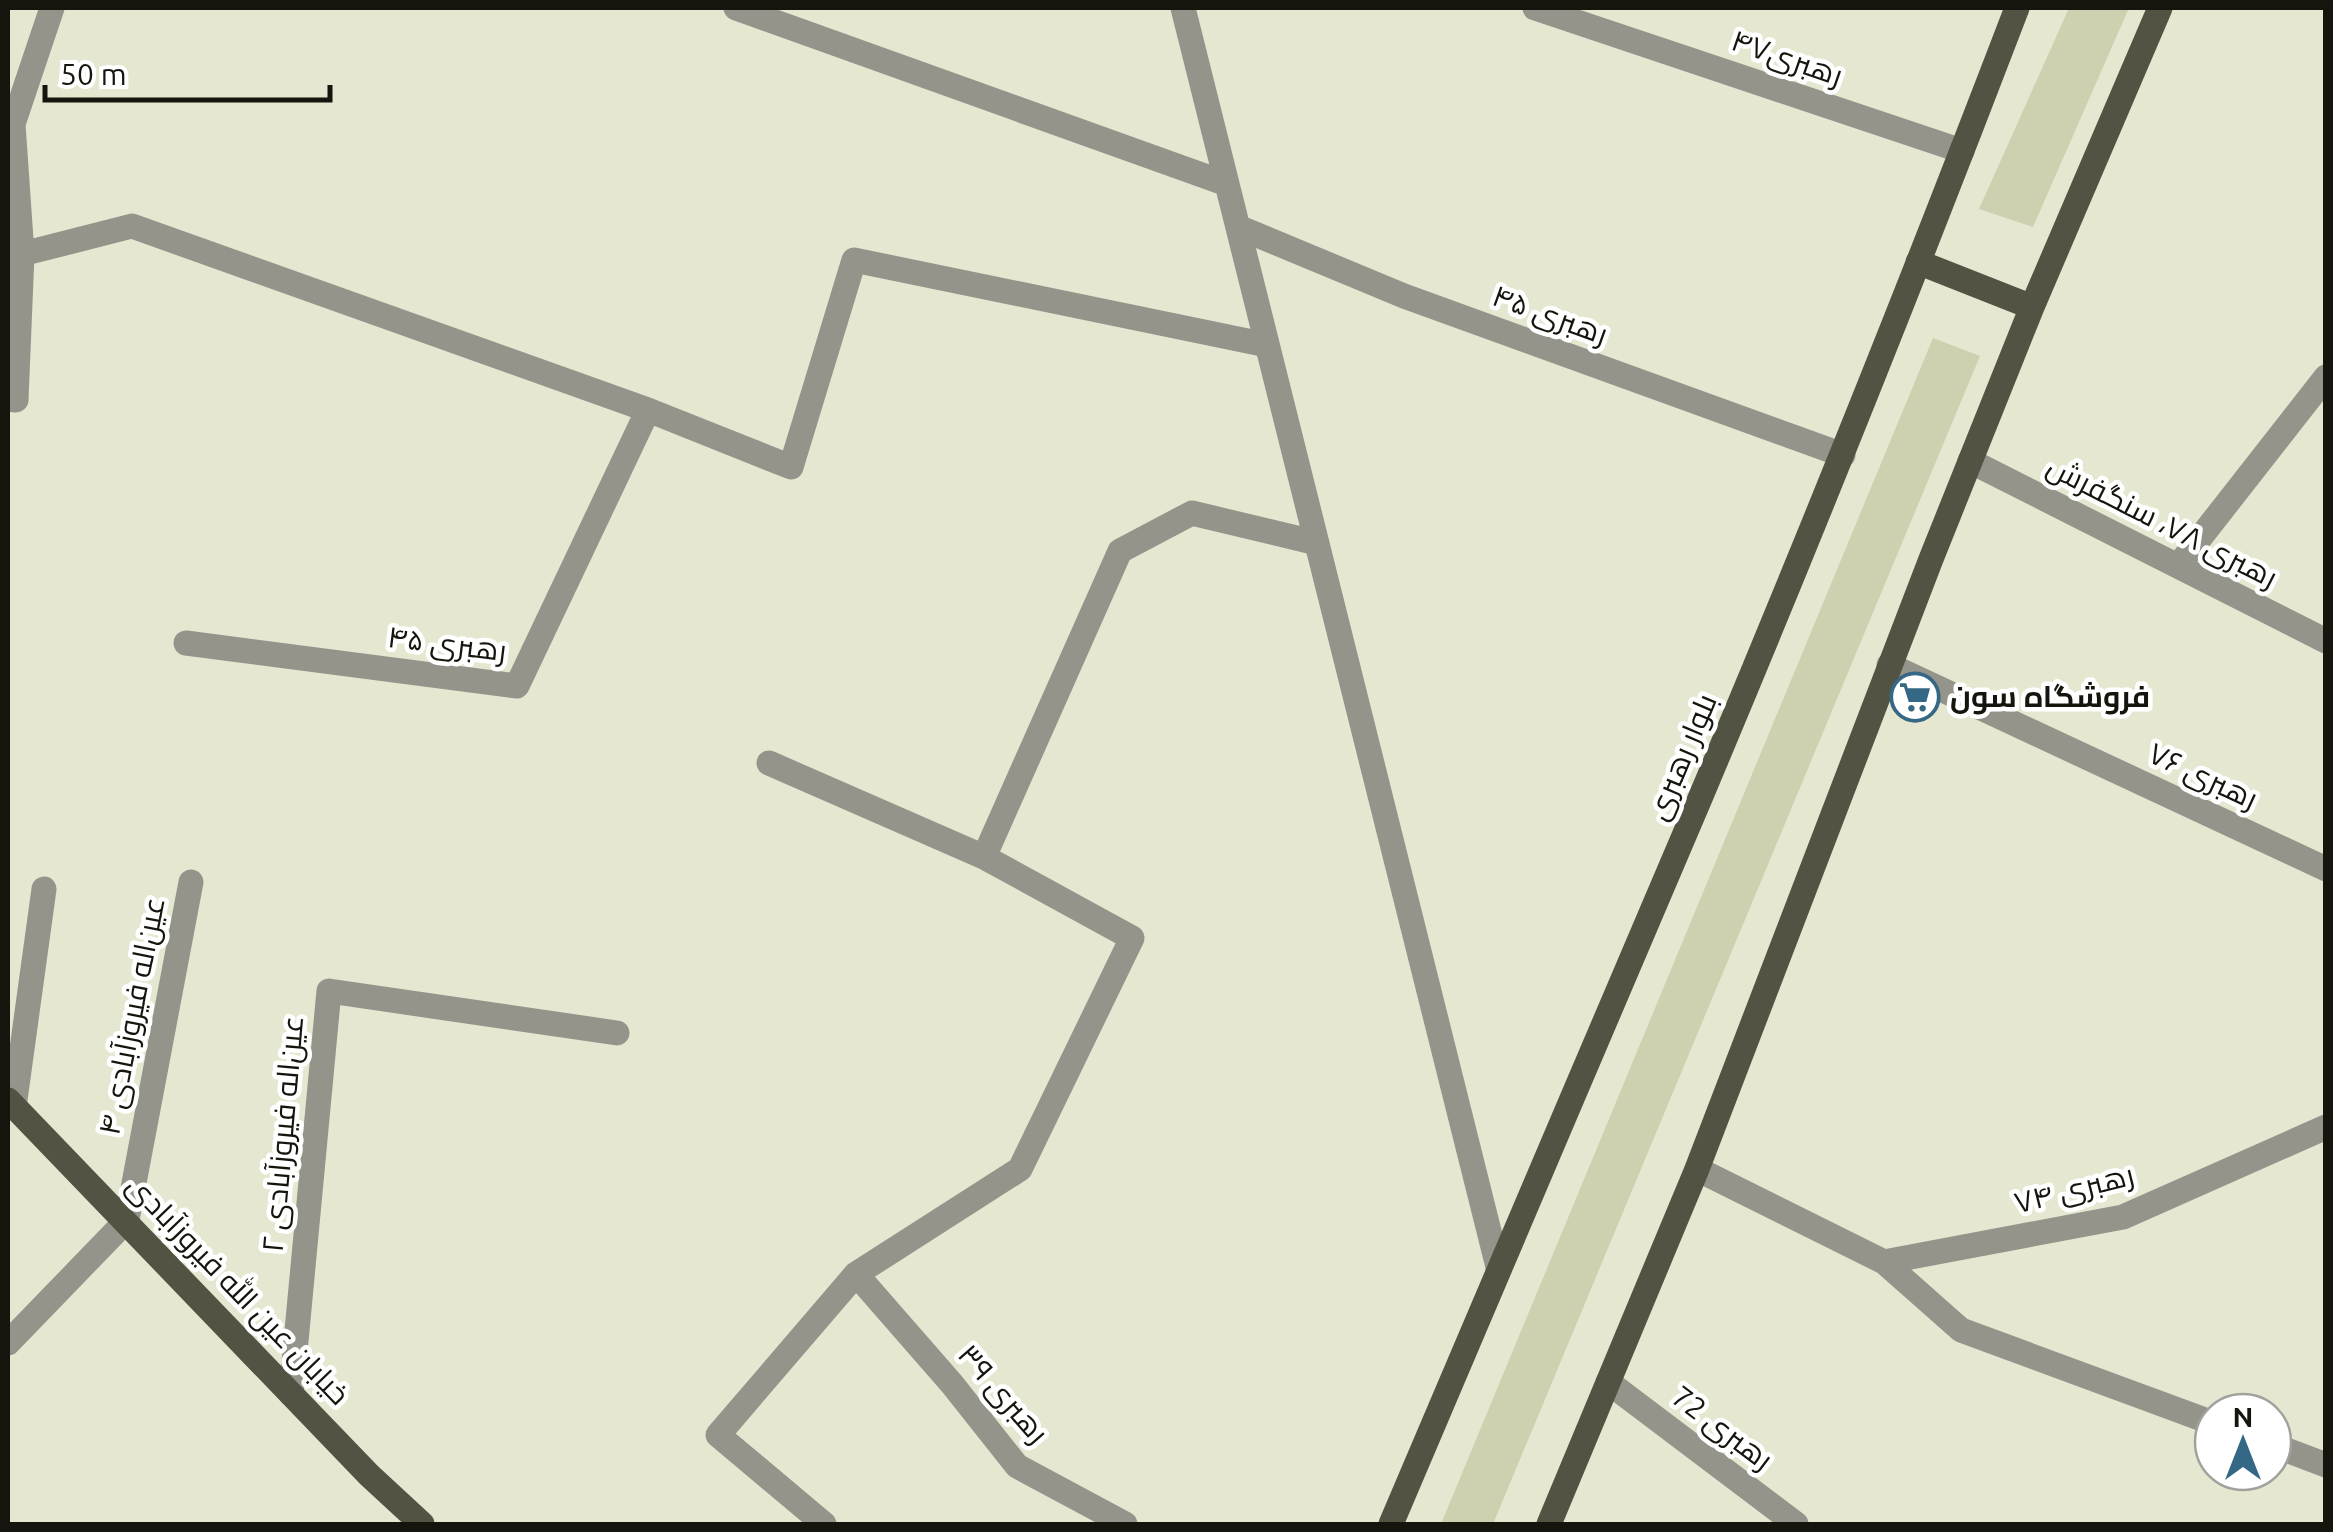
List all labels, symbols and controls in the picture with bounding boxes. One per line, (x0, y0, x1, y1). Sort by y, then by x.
street label: ۴۷رهبری (1727, 22, 1847, 93)
scale bar (45, 40, 330, 102)
text: 50 m (60, 57, 127, 91)
street label: رهبری ۴۵ (1488, 278, 1612, 351)
street label: رهبری ۷۸، سنگفرش (2041, 448, 2283, 596)
street label: رهبری ۴۵ (386, 619, 509, 668)
supermarket icon: فروشگاه سون (1889, 671, 1941, 723)
place label: فروشگاه سون (1950, 679, 2150, 715)
street label: بلوار رهبری (1639, 688, 1724, 825)
street label: رهبری ۷۶ (2143, 735, 2263, 816)
street label: عین‌اله فیروزآبادی ۴ (91, 894, 173, 1138)
street label: عین‌اله فیروزآبادی ۲ (255, 1014, 311, 1254)
street label: رهبری ۷۴ (2010, 1157, 2137, 1220)
street label: خیابان عین الله فیروزآبادی (119, 1166, 359, 1412)
street label: رهبری ۳۹ (951, 1337, 1056, 1450)
street label: رهبری 72 (1665, 1378, 1780, 1477)
north arrow (2193, 1392, 2293, 1492)
text: N (2233, 1401, 2253, 1432)

